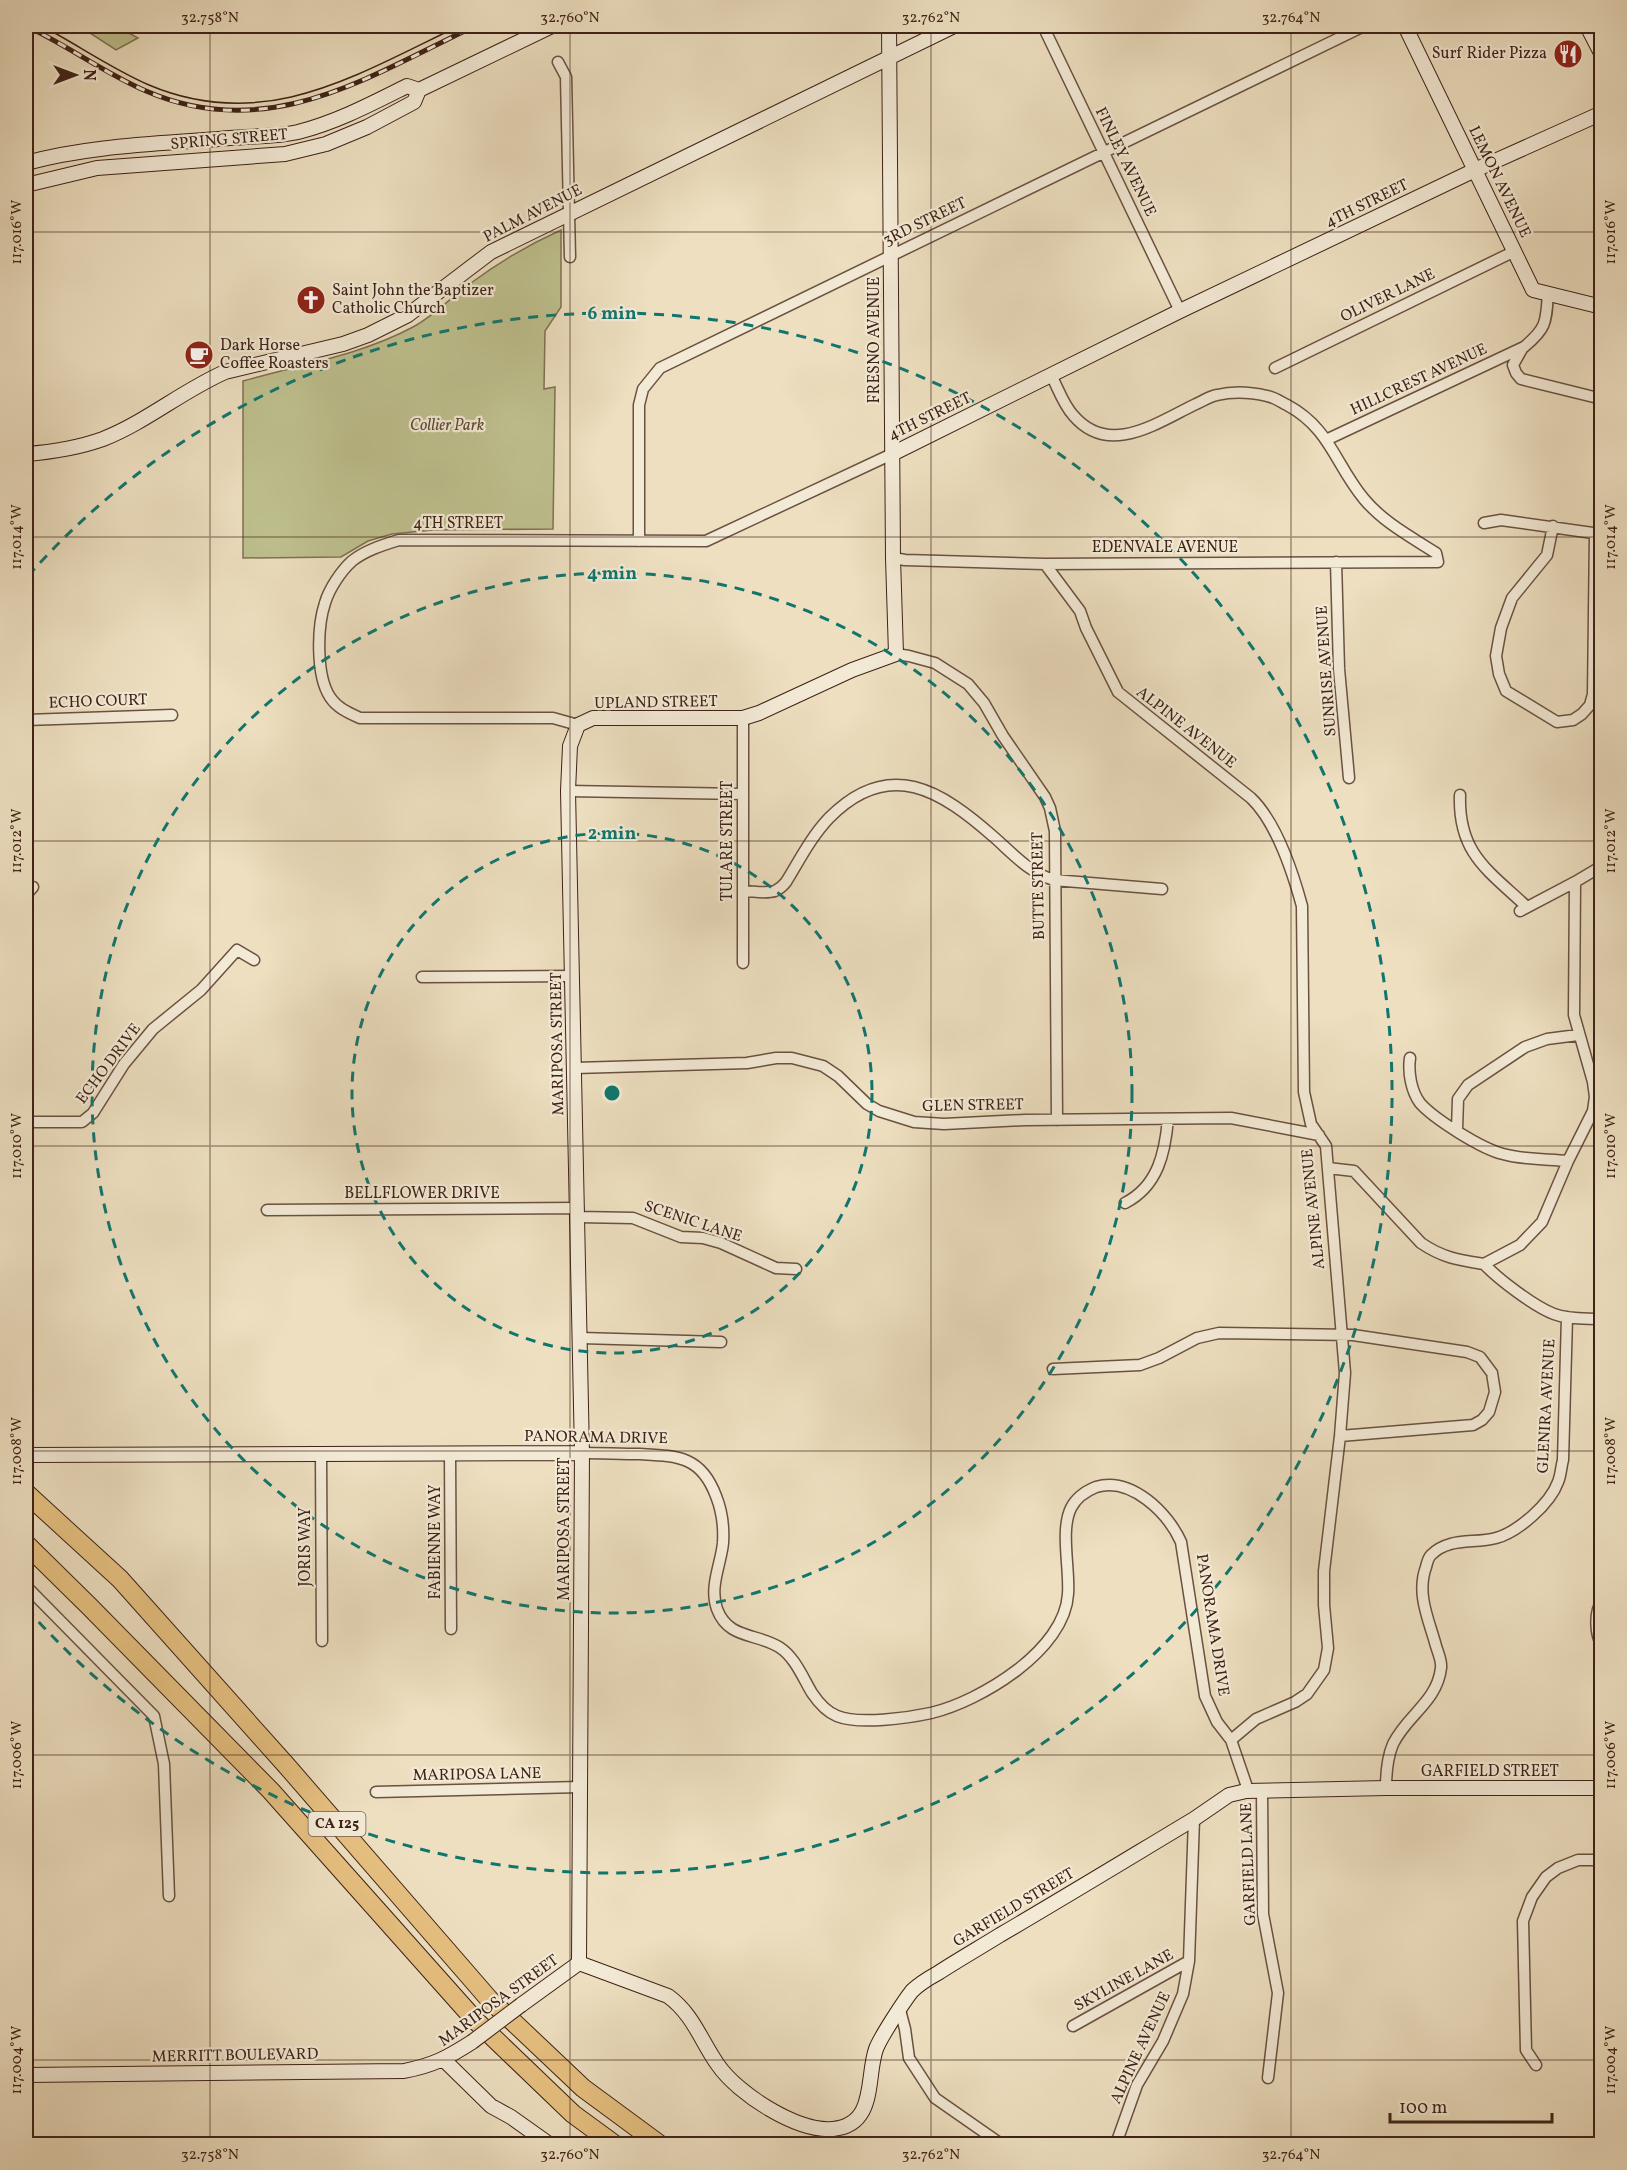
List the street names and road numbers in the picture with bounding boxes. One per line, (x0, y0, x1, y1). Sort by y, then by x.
street label: FINLEY AVENUE (1089, 104, 1161, 220)
street label: LEMON AVENUE (1462, 122, 1536, 242)
street label: SPRING STREET (169, 124, 289, 156)
street label: 4TH STREET (1322, 174, 1412, 234)
street label: PALM AVENUE (480, 180, 586, 248)
street label: 3RD STREET (880, 192, 970, 252)
street label: OLIVER LANE (1337, 264, 1439, 328)
street label: FRESNO AVENUE (864, 277, 886, 403)
street label: HILLCREST AVENUE (1347, 339, 1491, 421)
street label: 4TH STREET (885, 387, 975, 447)
street label: 4TH STREET (413, 513, 503, 535)
street label: EDENVALE AVENUE (1092, 537, 1238, 559)
street label: SUNRISE AVENUE (1311, 605, 1343, 737)
street label: ALPINE AVENUE (1131, 682, 1241, 774)
street label: ECHO COURT (48, 689, 148, 715)
street label: UPLAND STREET (594, 691, 718, 715)
street label: TULARE STREET (717, 781, 739, 901)
street label: BUTTE STREET (1027, 832, 1051, 940)
street label: MARIPOSA STREET (546, 972, 570, 1116)
street label: ECHO DRIVE (71, 1019, 147, 1109)
street label: GLEN STREET (922, 1094, 1024, 1118)
street label: ALPINE AVENUE (1297, 1147, 1331, 1271)
street label: BELLFLOWER DRIVE (344, 1183, 500, 1205)
street label: SCENIC LANE (641, 1196, 745, 1248)
street label: GLENIRA AVENUE (1532, 1338, 1562, 1474)
street label: PANORAMA DRIVE (524, 1426, 668, 1450)
street label: MARIPOSA STREET (554, 1457, 576, 1601)
street label: FABIENNE WAY (425, 1484, 447, 1600)
street label: JORIS WAY (295, 1507, 317, 1587)
street label: PANORAMA DRIVE (1190, 1552, 1234, 1698)
street label: GARFIELD STREET (1421, 1761, 1559, 1783)
street label: MARIPOSA LANE (412, 1763, 542, 1787)
street label: GARFIELD LANE (1236, 1802, 1262, 1926)
road number: CA 125 (308, 1812, 366, 1836)
street label: GARFIELD STREET (949, 1863, 1079, 1953)
street label: SKYLINE LANE (1070, 1945, 1178, 2017)
street label: MARIPOSA STREET (435, 1950, 563, 2052)
street label: ALPINE AVENUE (1105, 1988, 1177, 2108)
street label: MERRITT BOULEVARD (152, 2044, 319, 2068)

